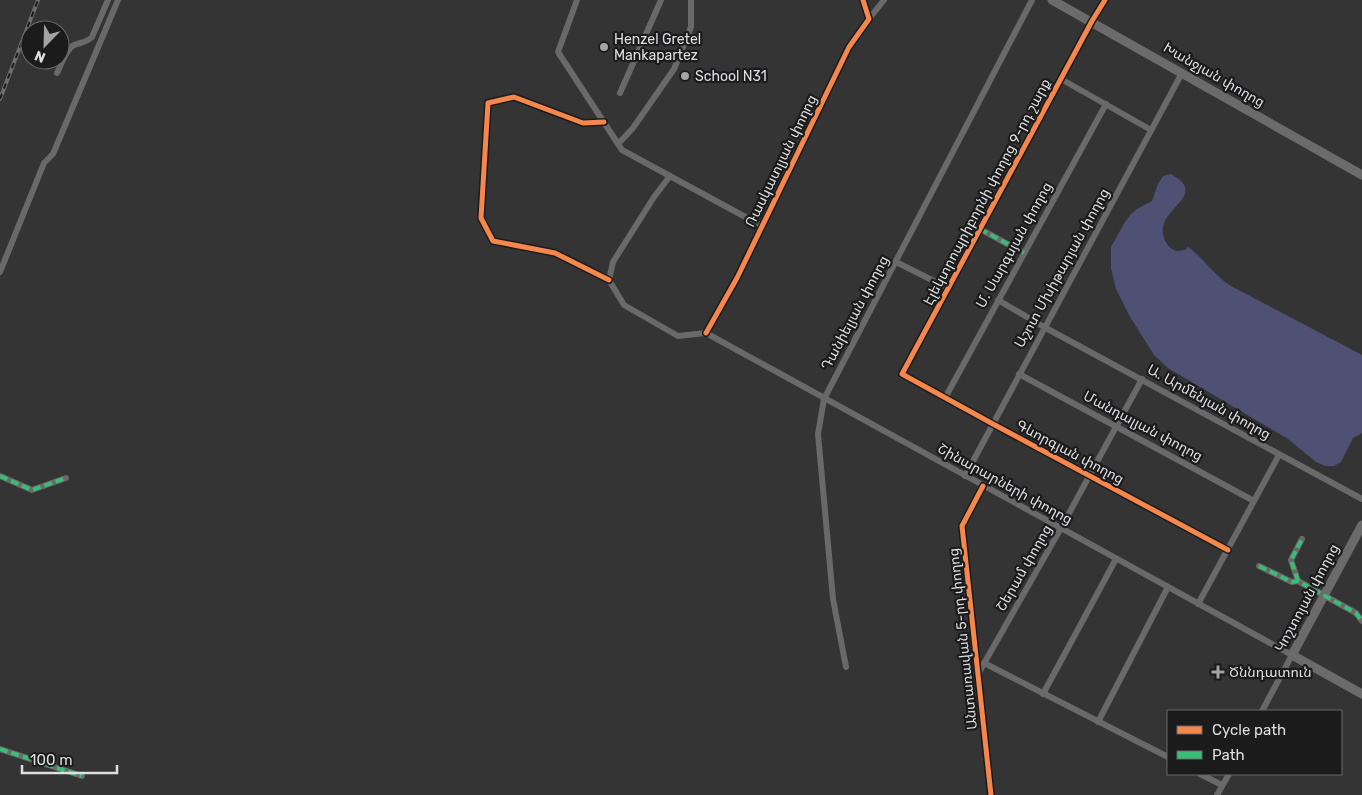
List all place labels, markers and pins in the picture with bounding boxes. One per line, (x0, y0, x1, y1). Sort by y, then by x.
place label: Henzel Gretel Mankapartez (614, 31, 701, 64)
marker: Henzel Gretel Mankapartez (598, 41, 610, 53)
place label: School N31 (695, 68, 767, 85)
marker: School N31 (679, 70, 691, 82)
place label: Ծննդատուն (1229, 664, 1312, 681)
marker: Ծննդատուն (1211, 665, 1225, 679)

